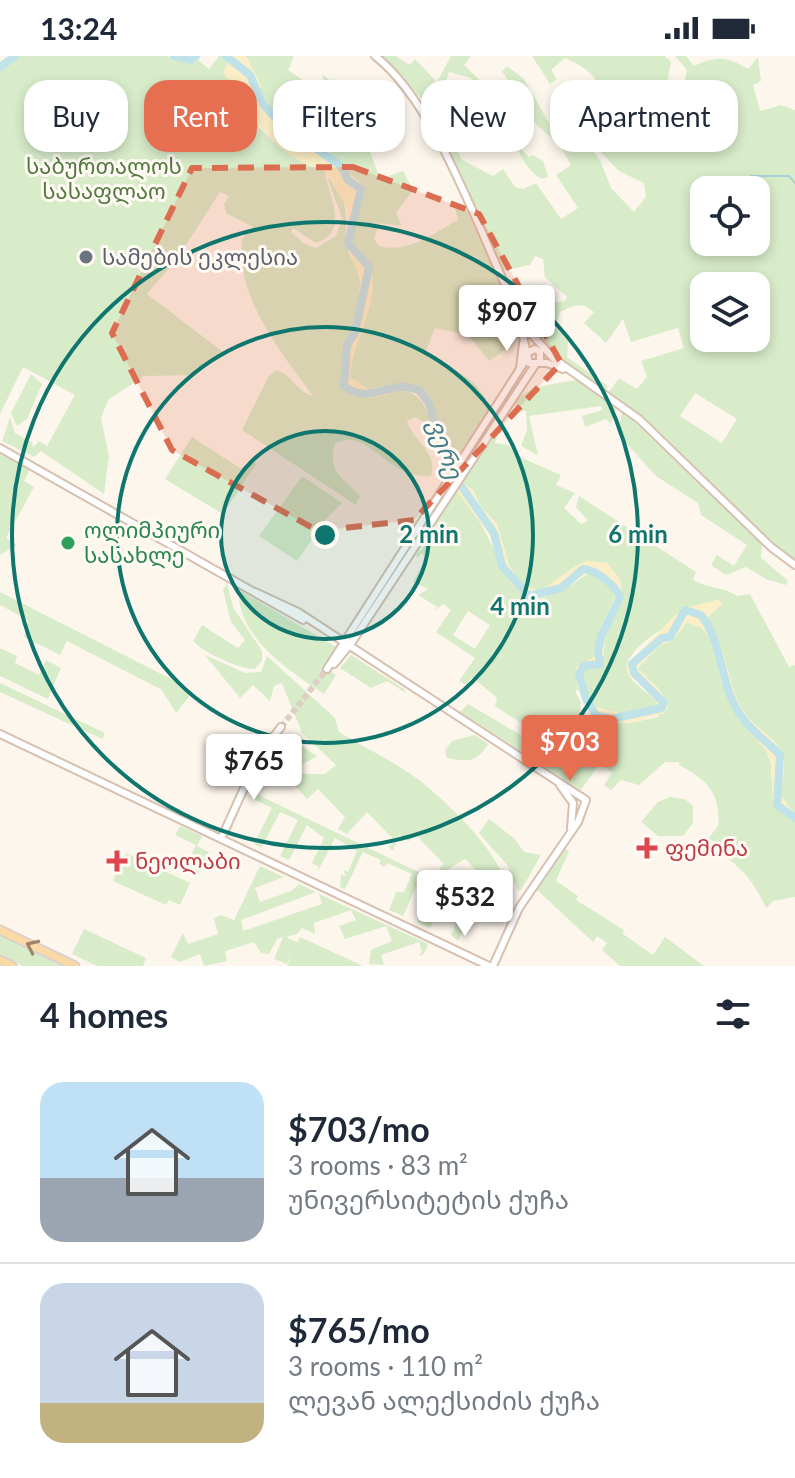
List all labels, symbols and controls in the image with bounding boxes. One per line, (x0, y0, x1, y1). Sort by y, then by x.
text: 13:24 (40, 10, 117, 46)
chip: Buy (24, 80, 128, 152)
chip: Rent (144, 80, 257, 152)
chip: Filters (273, 80, 405, 152)
chip: New (421, 80, 534, 152)
chip: Apartment (550, 80, 738, 152)
park label: საბურთალოს სასაფლაო (26, 152, 182, 205)
map controls (690, 176, 770, 352)
button: locate (690, 176, 770, 256)
place label: სამების ეკლესია (102, 243, 298, 271)
marker: სამების ეკლესია (77, 248, 95, 266)
button: layers (690, 272, 770, 352)
pin: $907 (460, 285, 554, 353)
text: $907 (477, 295, 537, 327)
water label: ვერე (422, 415, 470, 483)
place label: ოლიმპიური სასახლე (84, 516, 220, 569)
text: 2 min (399, 519, 459, 548)
text: 6 min (608, 519, 668, 548)
centre of rings (311, 521, 339, 549)
marker: ოლიმპიური სასახლე (59, 534, 77, 552)
text: 4 min (490, 591, 550, 620)
pin: $703 (523, 715, 617, 783)
text: $703 (540, 725, 600, 757)
pin: $765 (207, 734, 301, 802)
text: $765 (224, 744, 284, 776)
place label: ფემინა (665, 834, 748, 861)
marker: ფემინა (636, 837, 658, 859)
place label: ნეოლაბი (135, 847, 241, 875)
marker: ნეოლაბი (106, 850, 128, 872)
pin: $532 (418, 870, 512, 938)
text: $532 (435, 880, 495, 912)
one-way arrow (25, 940, 40, 956)
icon: filters (711, 992, 755, 1036)
text: 4 homes (40, 994, 168, 1035)
text: $703/mo (288, 1108, 430, 1149)
icon: home (104, 1114, 200, 1210)
text: 3 rooms · 83 m² (288, 1149, 468, 1181)
text: უნივერსიტეტის ქუჩა (288, 1183, 569, 1215)
text: $765/mo (288, 1309, 430, 1350)
icon: home (104, 1315, 200, 1411)
text: 3 rooms · 110 m² (288, 1350, 483, 1382)
text: ლევან ალექსიძის ქუჩა (288, 1384, 600, 1416)

